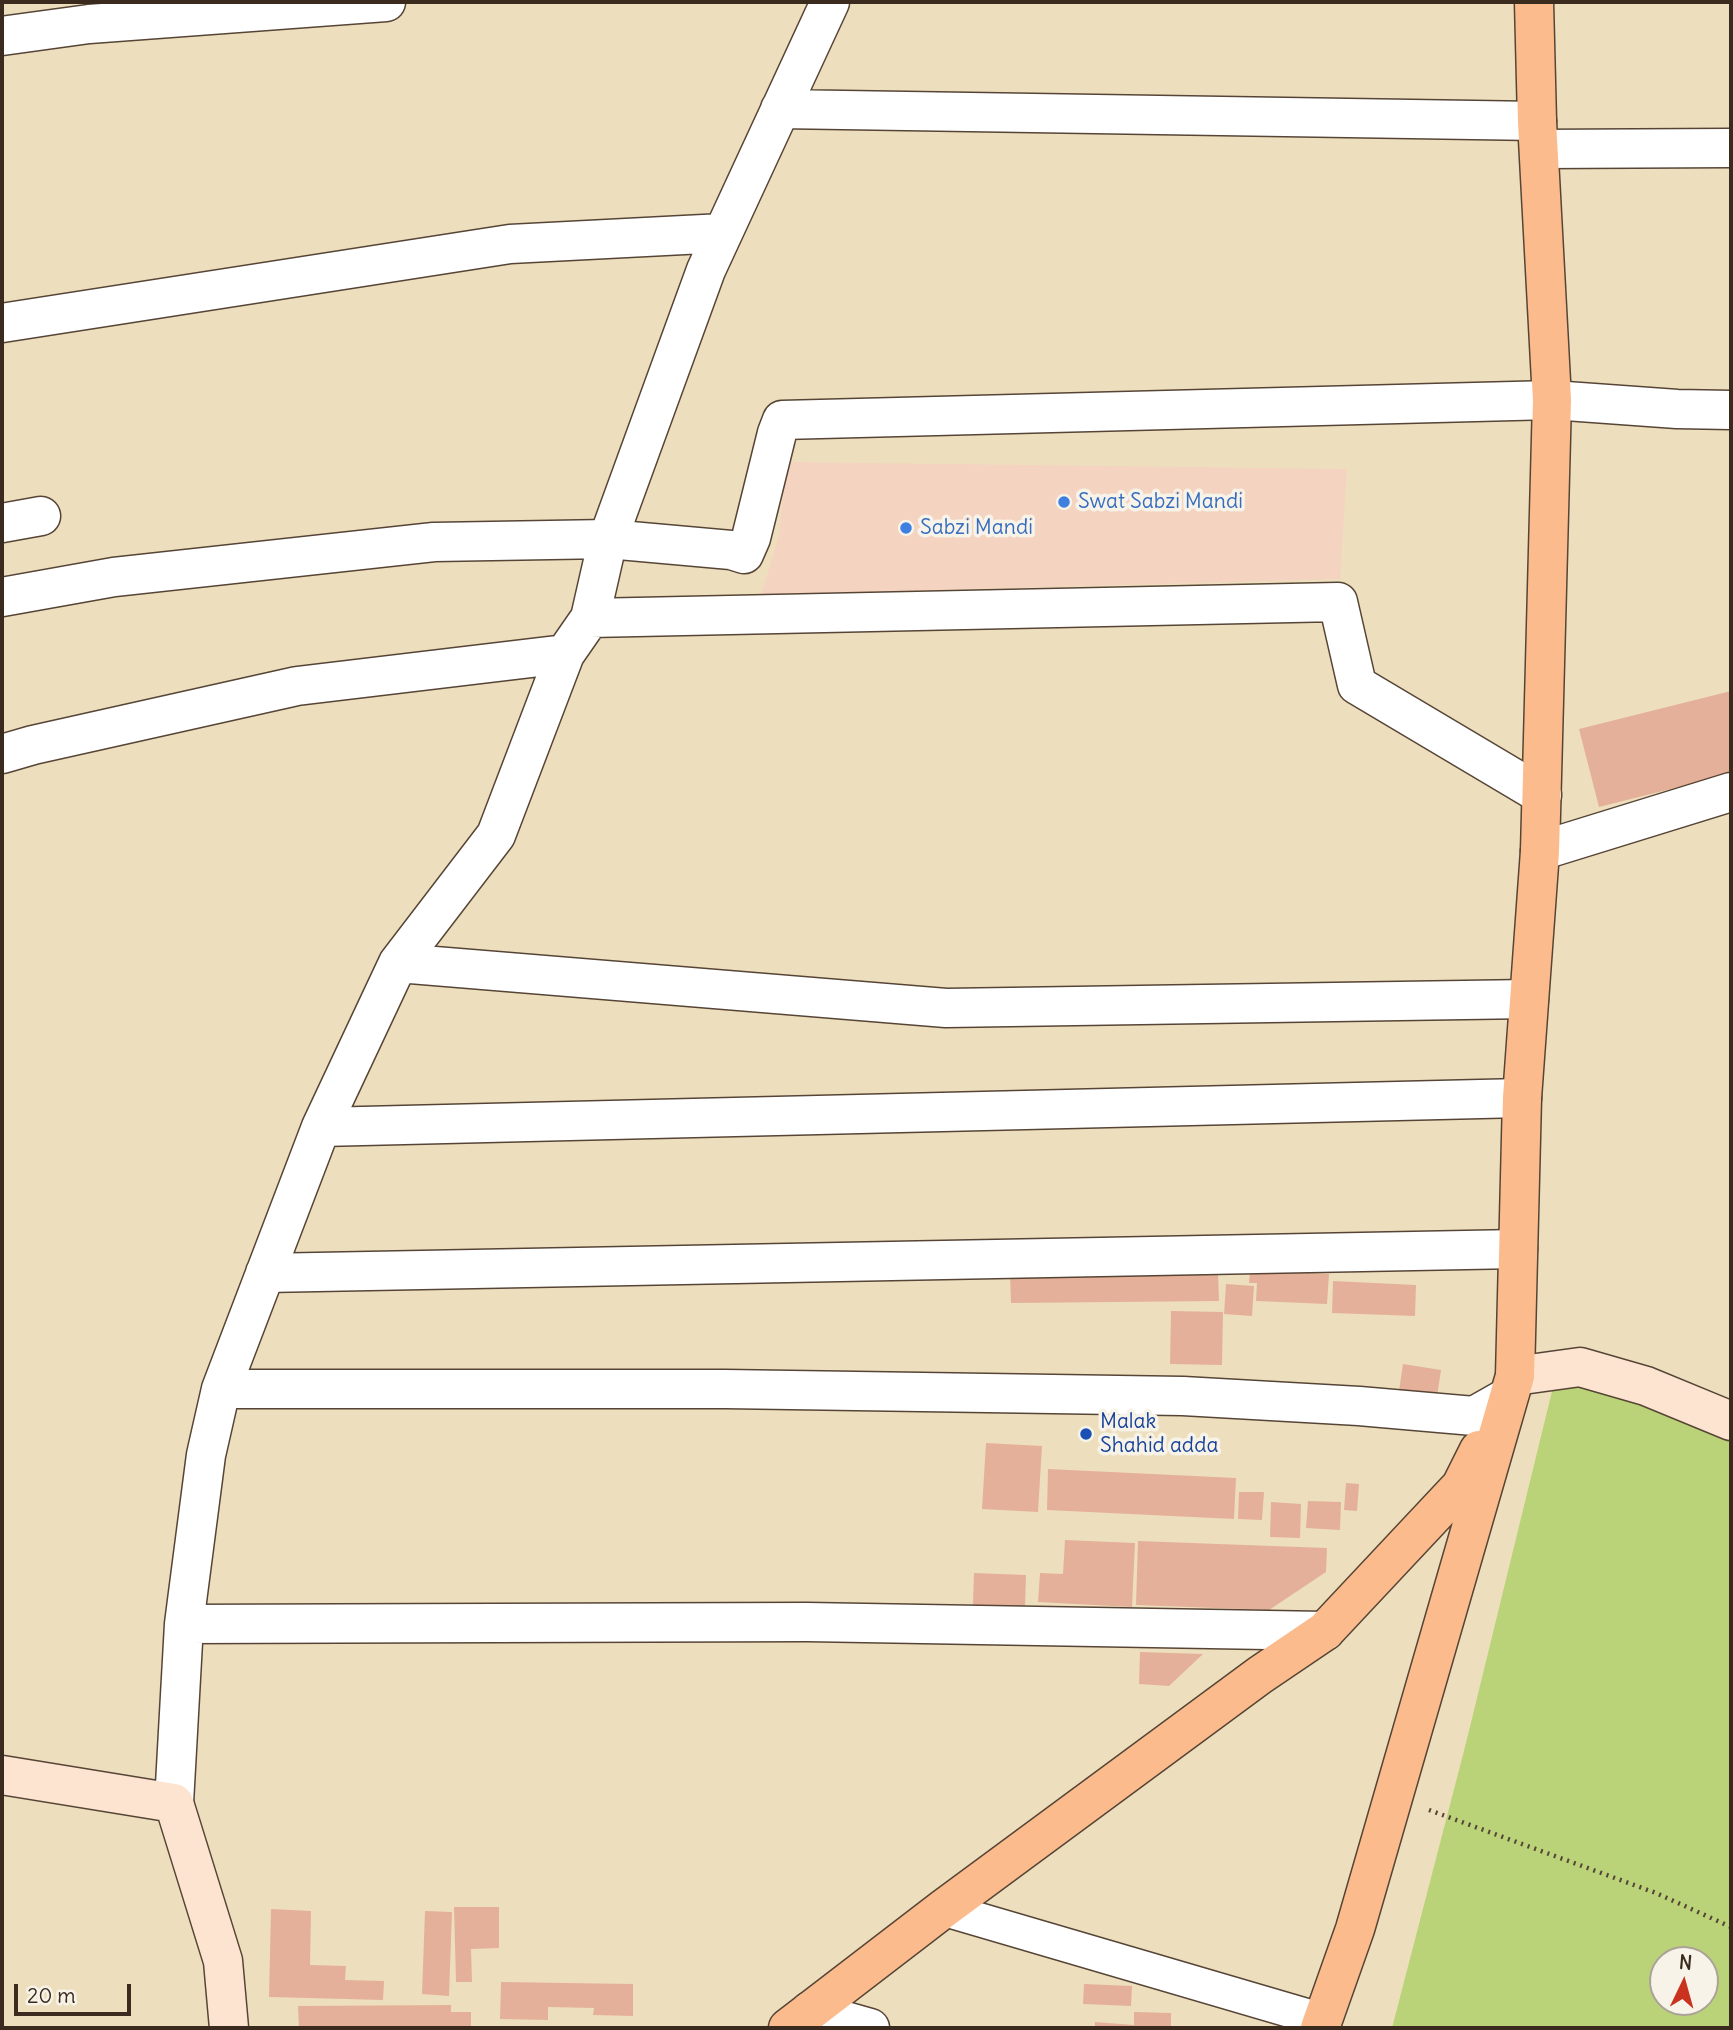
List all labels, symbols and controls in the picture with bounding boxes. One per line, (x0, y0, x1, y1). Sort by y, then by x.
place label: Swat Sabzi Mandi (1078, 489, 1243, 515)
marker: Swat Sabzi Mandi (1056, 494, 1072, 510)
place label: Sabzi Mandi (920, 515, 1033, 541)
marker: Sabzi Mandi (898, 520, 914, 536)
place label: Malak Shahid adda (1100, 1409, 1219, 1459)
marker: Malak Shahid adda (1078, 1426, 1094, 1442)
north arrow (1649, 1946, 1719, 2016)
text: N (1678, 1950, 1693, 1975)
scale bar (18, 1970, 135, 2014)
text: 20 m (27, 1982, 76, 2009)

